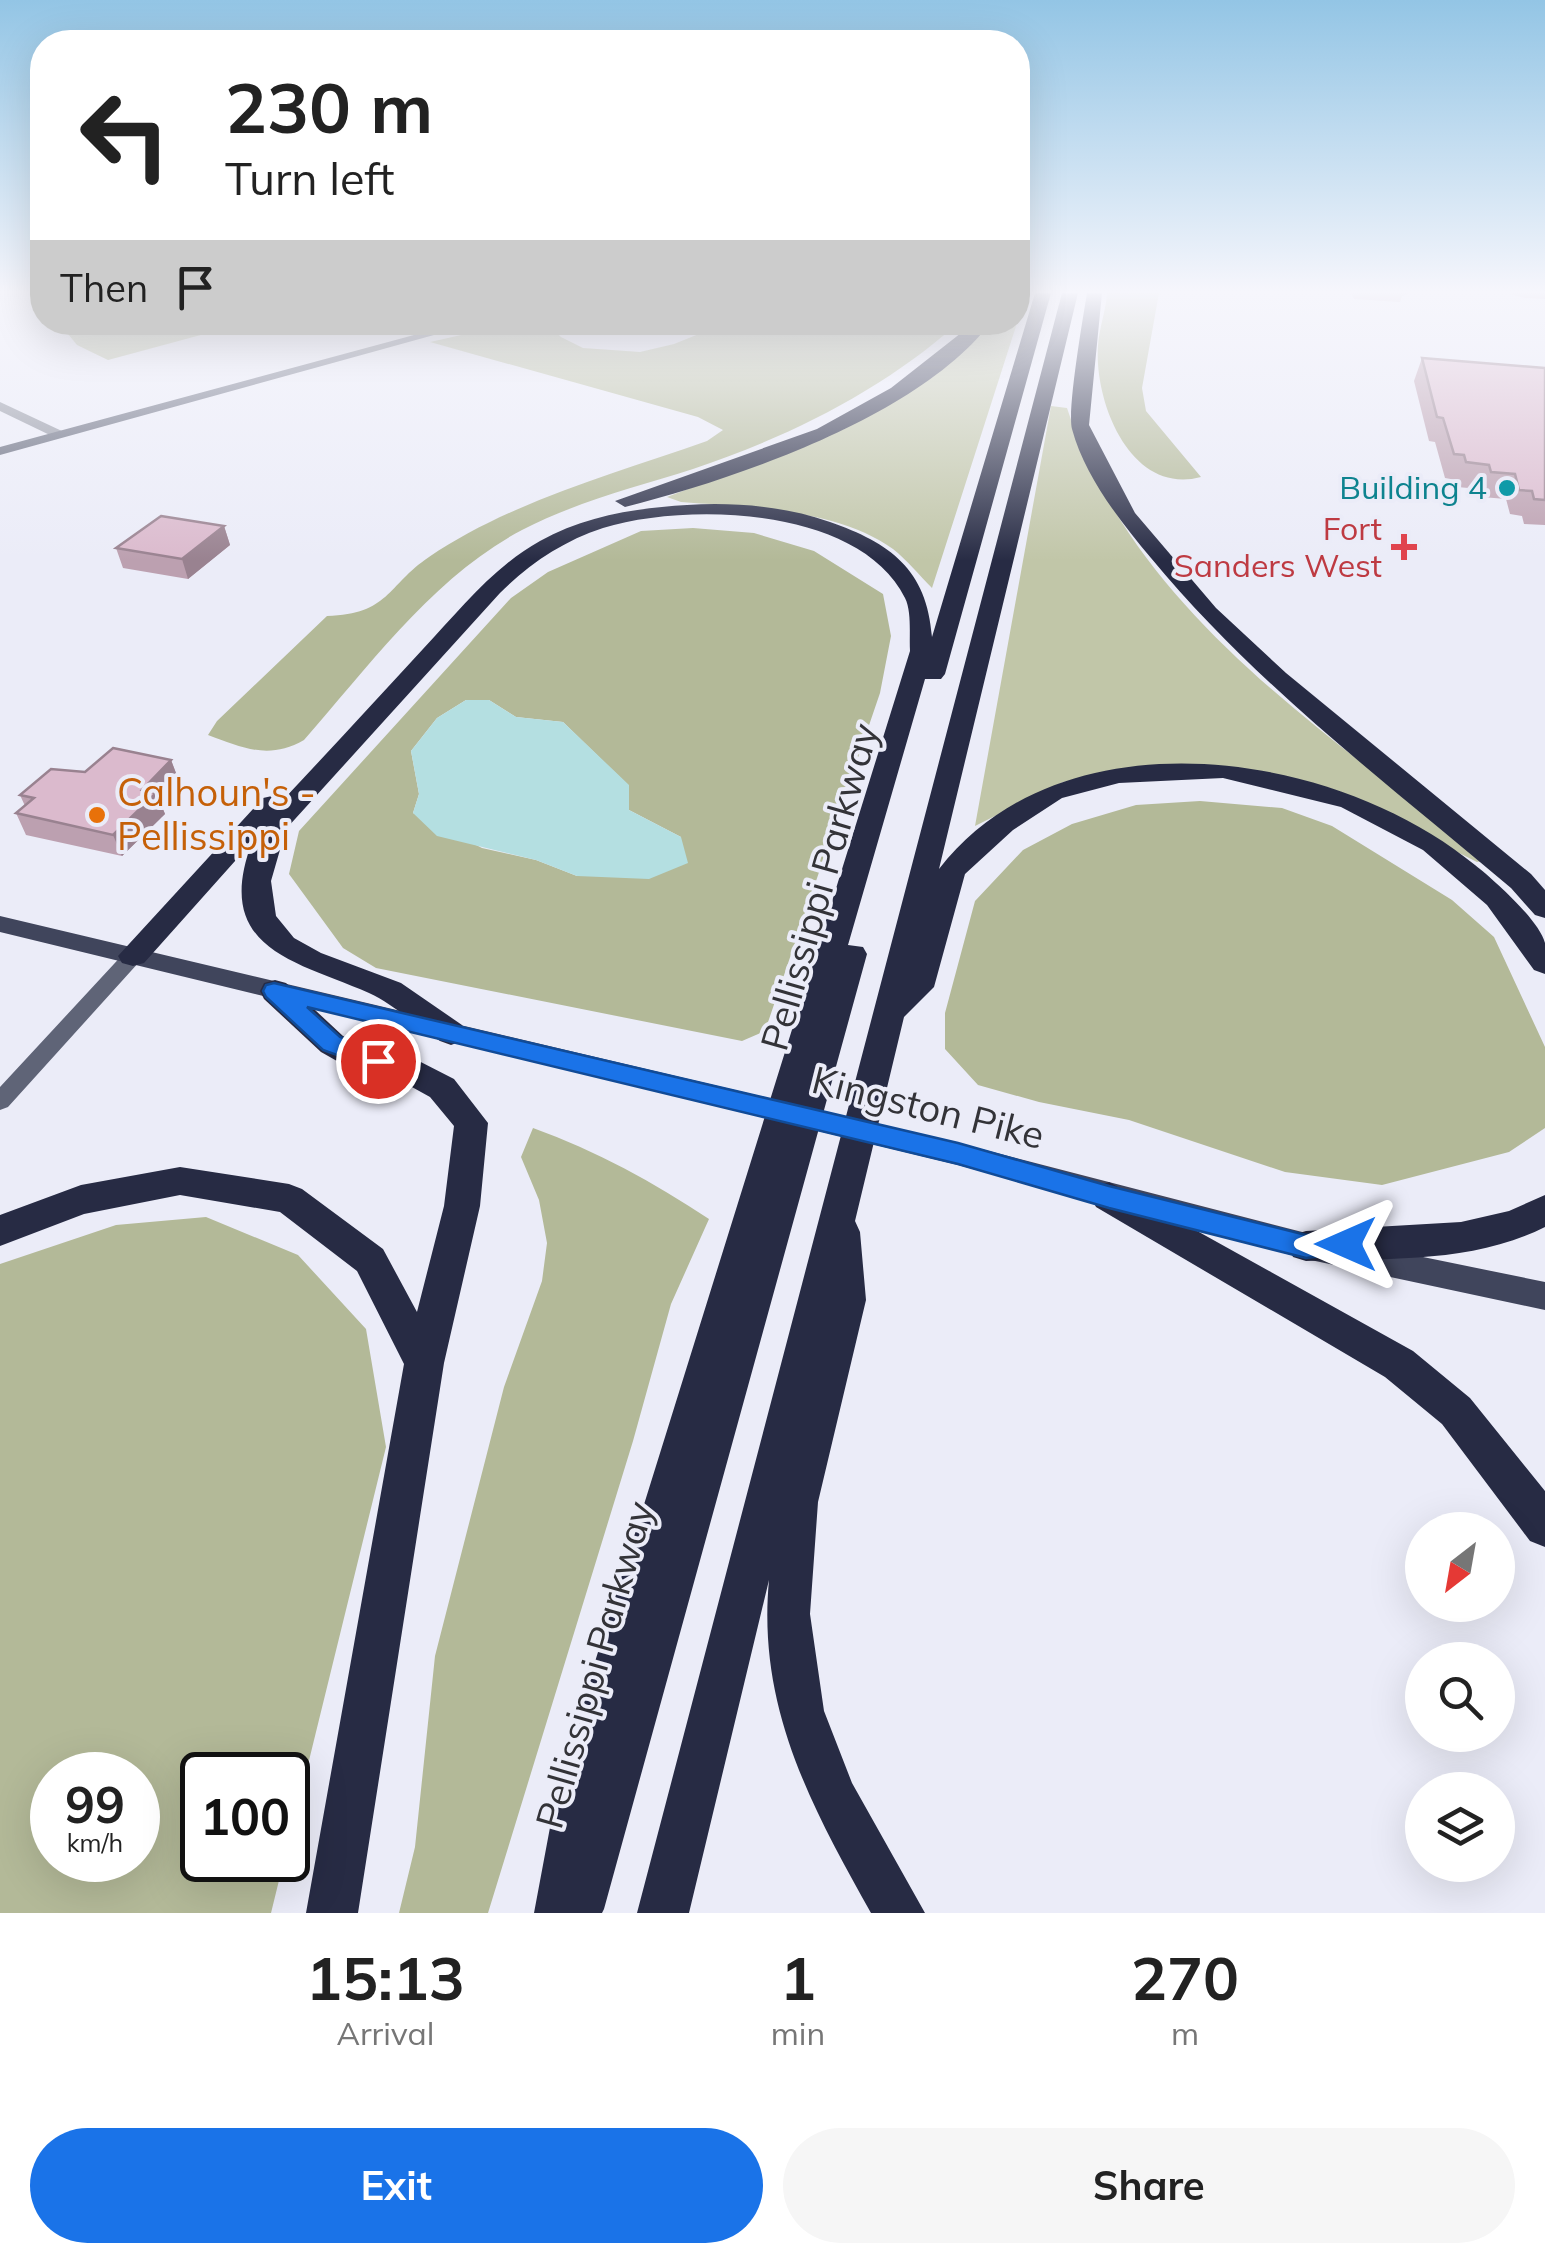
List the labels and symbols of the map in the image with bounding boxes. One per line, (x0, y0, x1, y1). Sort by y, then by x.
place label: Building 4 (1339, 467, 1487, 507)
marker: Building 4 (1496, 477, 1518, 499)
place label: Fort Sanders West (1174, 508, 1382, 585)
marker: Fort Sanders West (1391, 534, 1417, 560)
street label: Pellissippi Parkway (749, 718, 889, 1056)
place label: Calhoun's - Pellissippi (117, 768, 316, 860)
marker: Calhoun's - Pellissippi (86, 804, 108, 826)
pin (336, 1019, 421, 1104)
street label: Kingston Pike (807, 1055, 1049, 1159)
position arrow (1294, 1192, 1398, 1296)
street label: Pellissippi Parkway (524, 1496, 664, 1834)
north arrow (1405, 1512, 1515, 1622)
speed limit sign: 100 (180, 1752, 310, 1882)

